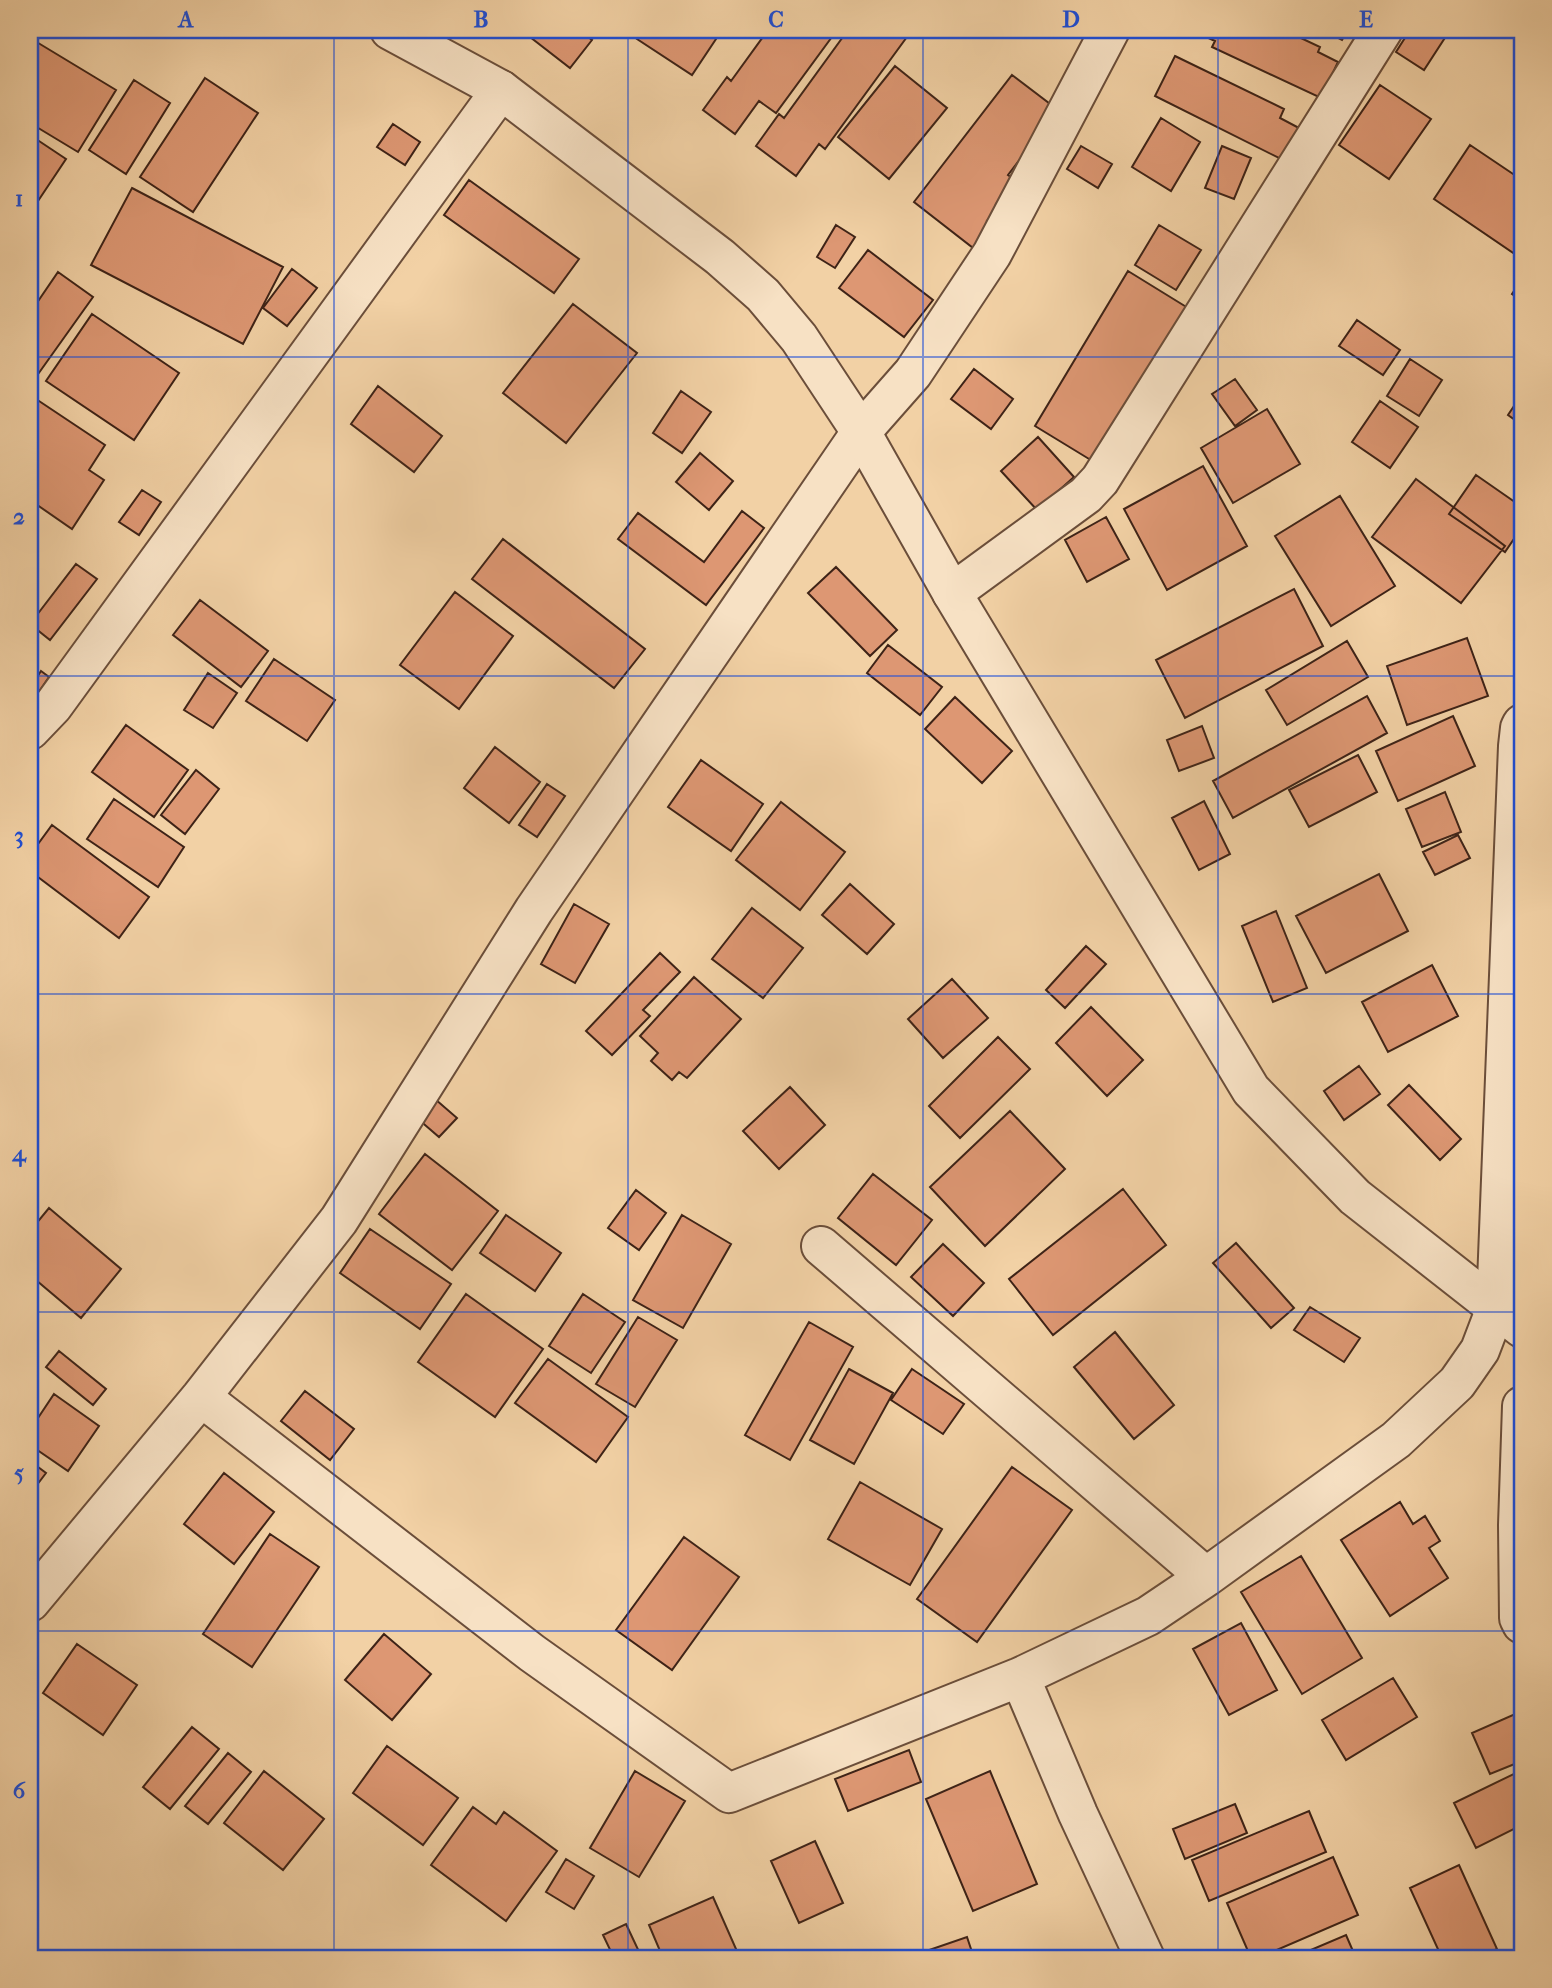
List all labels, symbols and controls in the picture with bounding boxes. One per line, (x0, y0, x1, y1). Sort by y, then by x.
text: A (177, 6, 195, 33)
text: B (474, 6, 489, 33)
text: C (768, 6, 784, 33)
text: D (1062, 6, 1080, 33)
text: E (1359, 6, 1373, 33)
text: 1 (15, 185, 23, 212)
text: 2 (13, 503, 25, 530)
text: 3 (14, 822, 24, 849)
text: 4 (11, 1140, 27, 1167)
text: 5 (14, 1459, 24, 1486)
text: 6 (13, 1777, 26, 1804)

